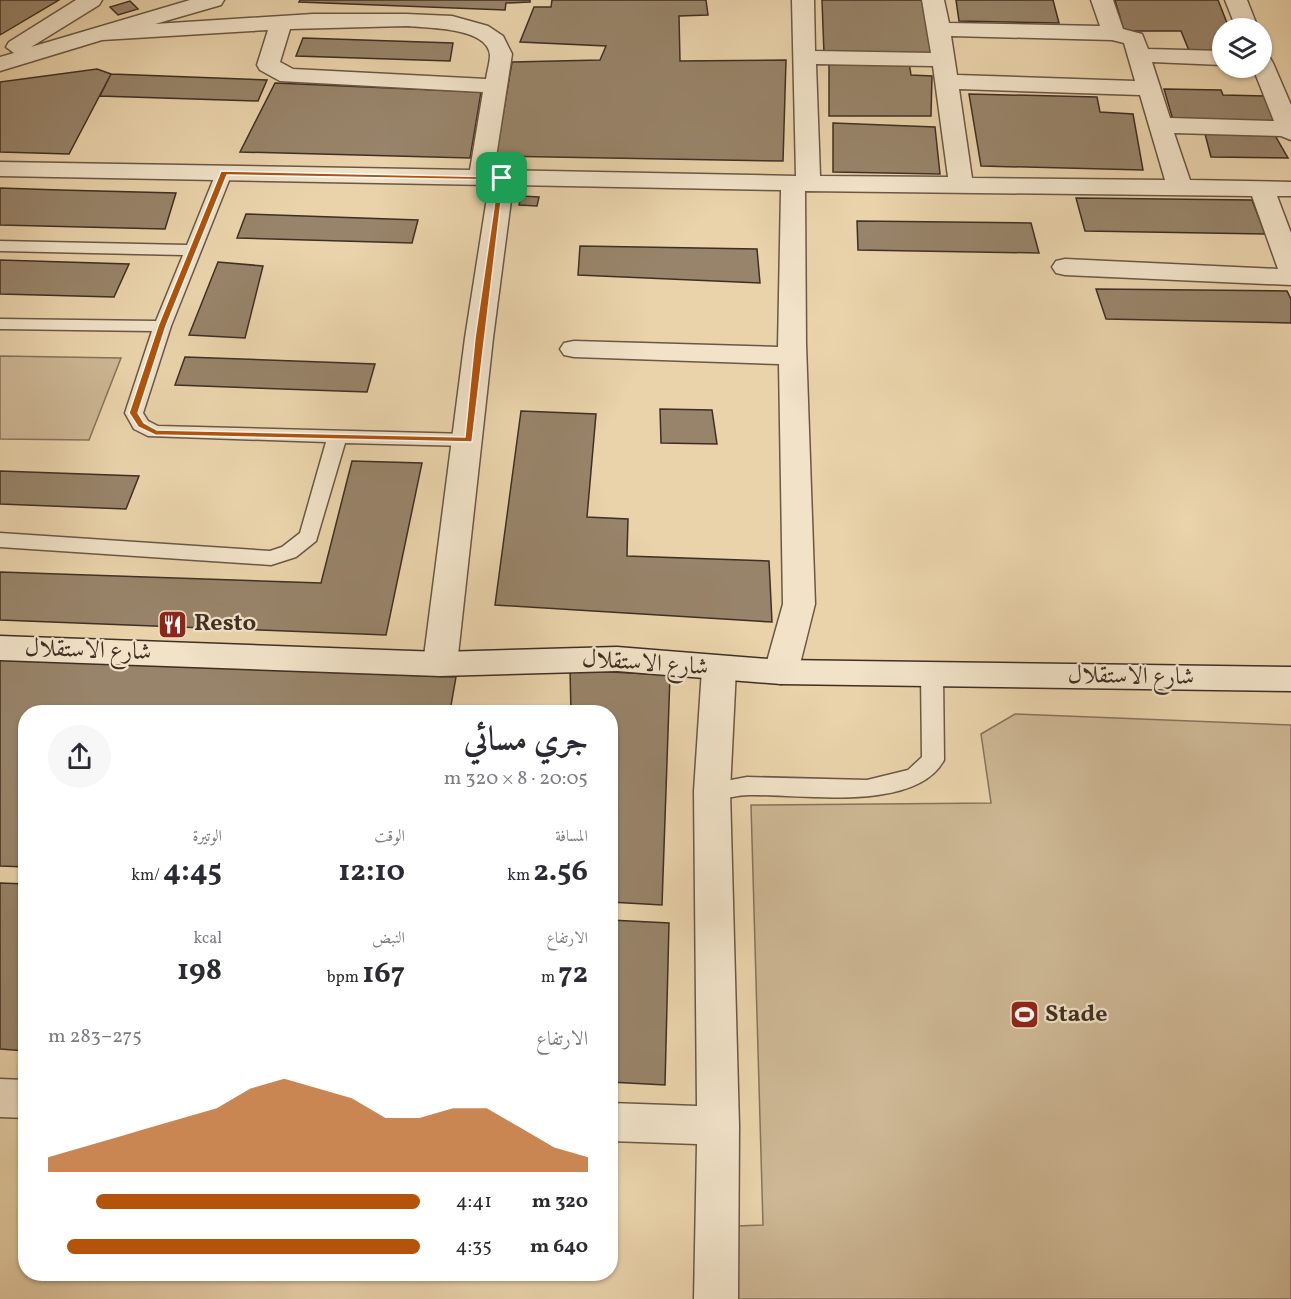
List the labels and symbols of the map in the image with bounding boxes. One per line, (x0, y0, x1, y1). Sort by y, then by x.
pin (476, 152, 527, 203)
place label: Resto (194, 607, 256, 641)
restaurant icon: Resto (157, 608, 189, 640)
street label: شارع الاستقلال (24, 632, 152, 671)
street label: شارع الاستقلال (581, 643, 709, 686)
street label: شارع الاستقلال (1067, 659, 1195, 696)
place label: Stade (1045, 998, 1107, 1032)
sports icon: Stade (1008, 999, 1040, 1031)

